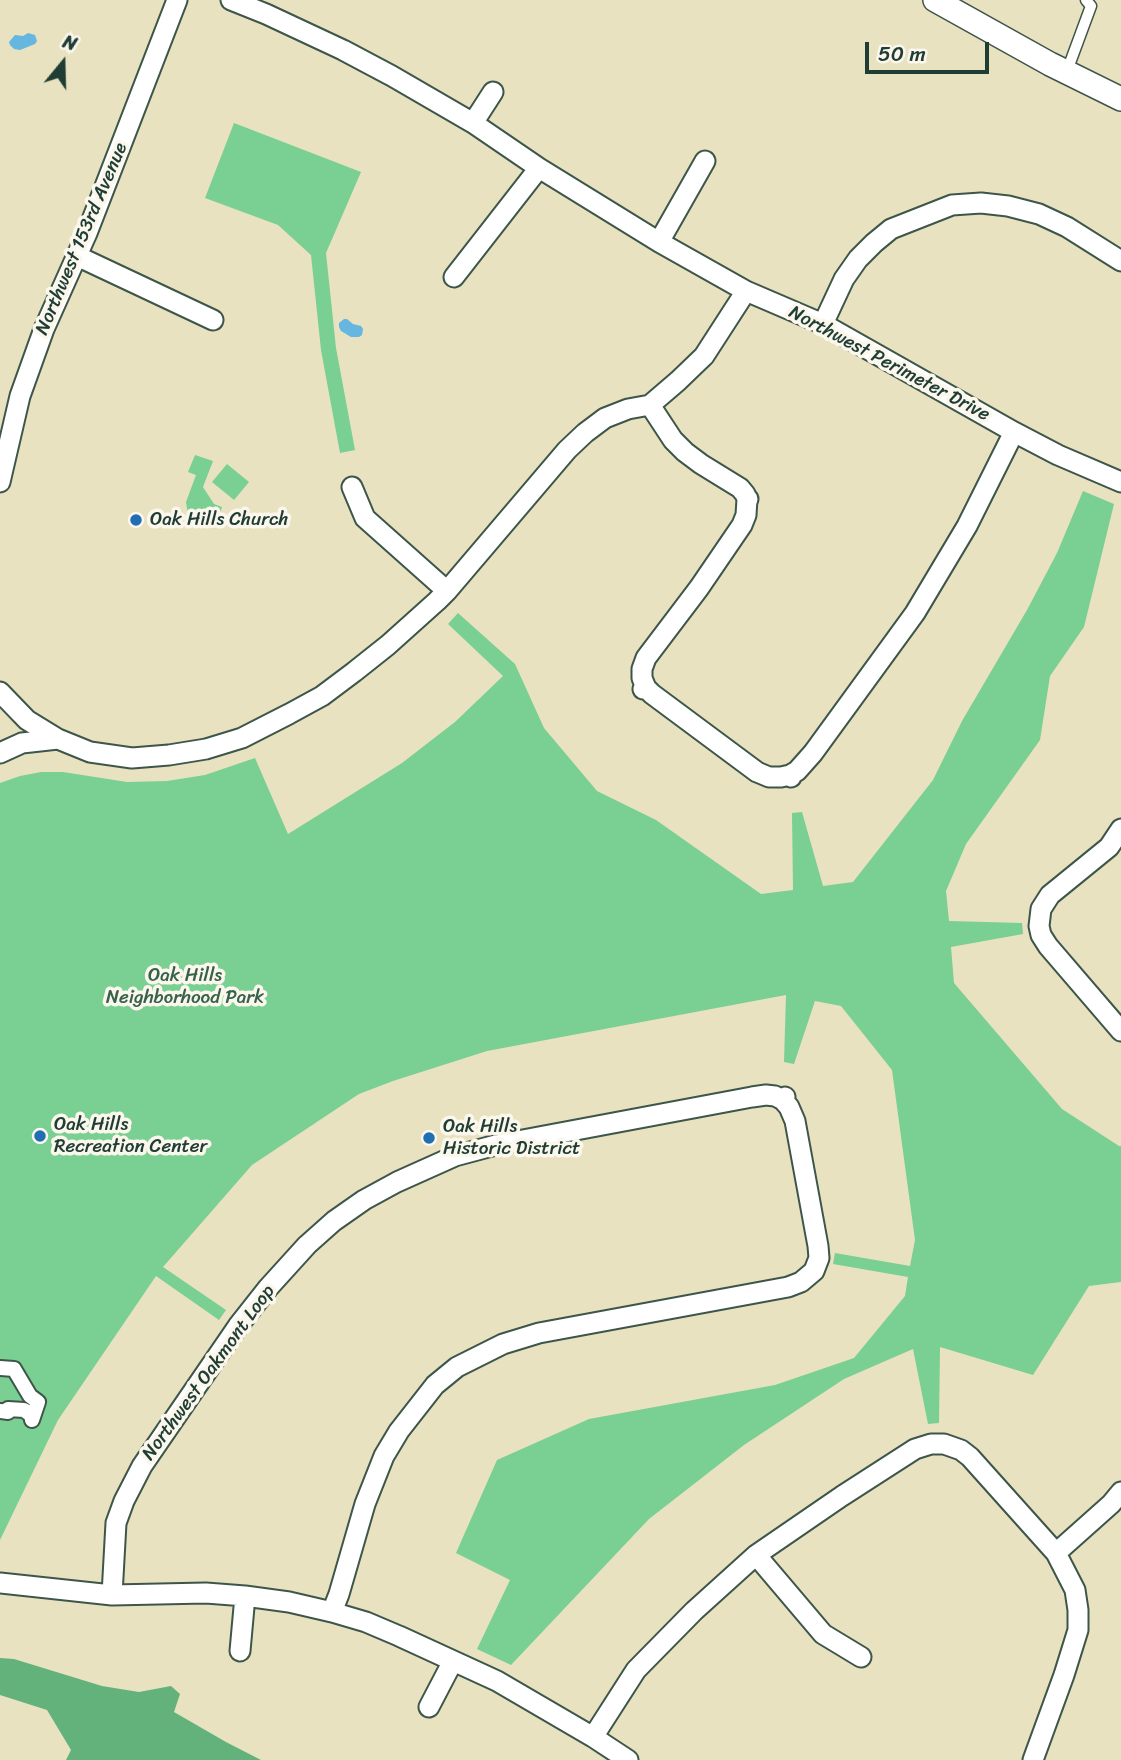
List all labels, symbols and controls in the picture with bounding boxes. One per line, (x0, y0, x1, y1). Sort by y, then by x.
text: N (58, 25, 82, 60)
north arrow (28, 28, 98, 98)
scale bar (869, 28, 993, 72)
text: 50 m (878, 35, 926, 73)
street label: Northwest 153rd Avenue (31, 139, 133, 339)
street label: Northwest Perimeter Drive (785, 301, 993, 427)
place label: Oak Hills Church (150, 509, 288, 531)
marker: Oak Hills Church (128, 512, 144, 528)
park label: Oak Hills Neighborhood Park (106, 965, 264, 1009)
place label: Oak Hills Recreation Center (54, 1114, 207, 1158)
place label: Oak Hills Historic District (443, 1116, 580, 1160)
marker: Oak Hills Recreation Center (32, 1128, 48, 1144)
marker: Oak Hills Historic District (421, 1130, 437, 1146)
street label: Northwest Oakmont Loop (138, 1281, 280, 1465)

